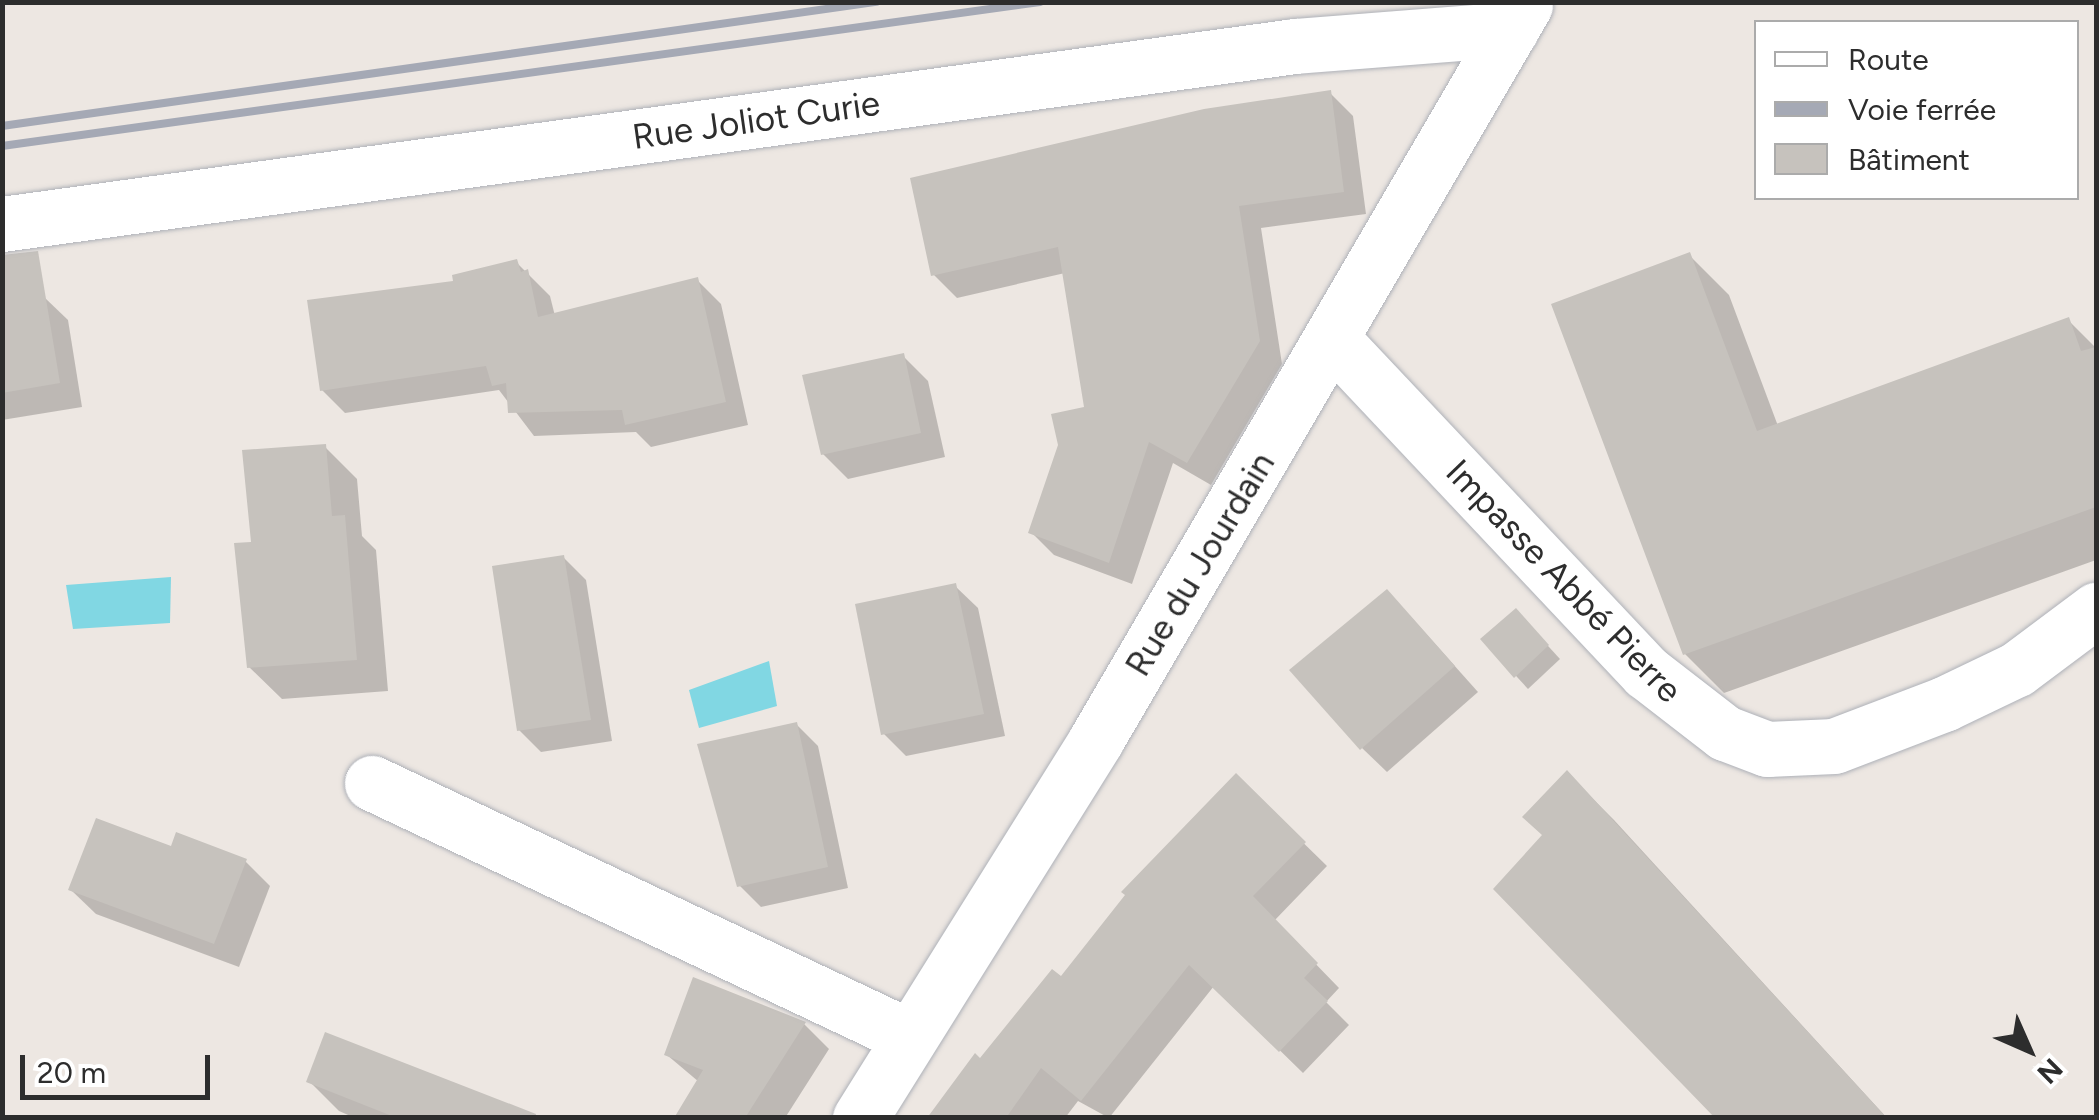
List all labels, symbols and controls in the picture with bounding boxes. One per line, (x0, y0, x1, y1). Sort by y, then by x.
legend (1754, 20, 2079, 200)
text: Route (1848, 41, 1929, 78)
street label: Rue Joliot Curie (630, 82, 882, 158)
text: Voie ferrée (1848, 91, 1996, 128)
text: Bâtiment (1848, 141, 1970, 178)
street label: Rue du Jourdain (1117, 445, 1283, 683)
street label: Impasse Abbé Pierre (1437, 451, 1691, 711)
north arrow (1979, 1000, 2079, 1100)
scale bar (25, 1035, 215, 1097)
text: N (2031, 1052, 2070, 1091)
text: 20 m (37, 1054, 106, 1091)

